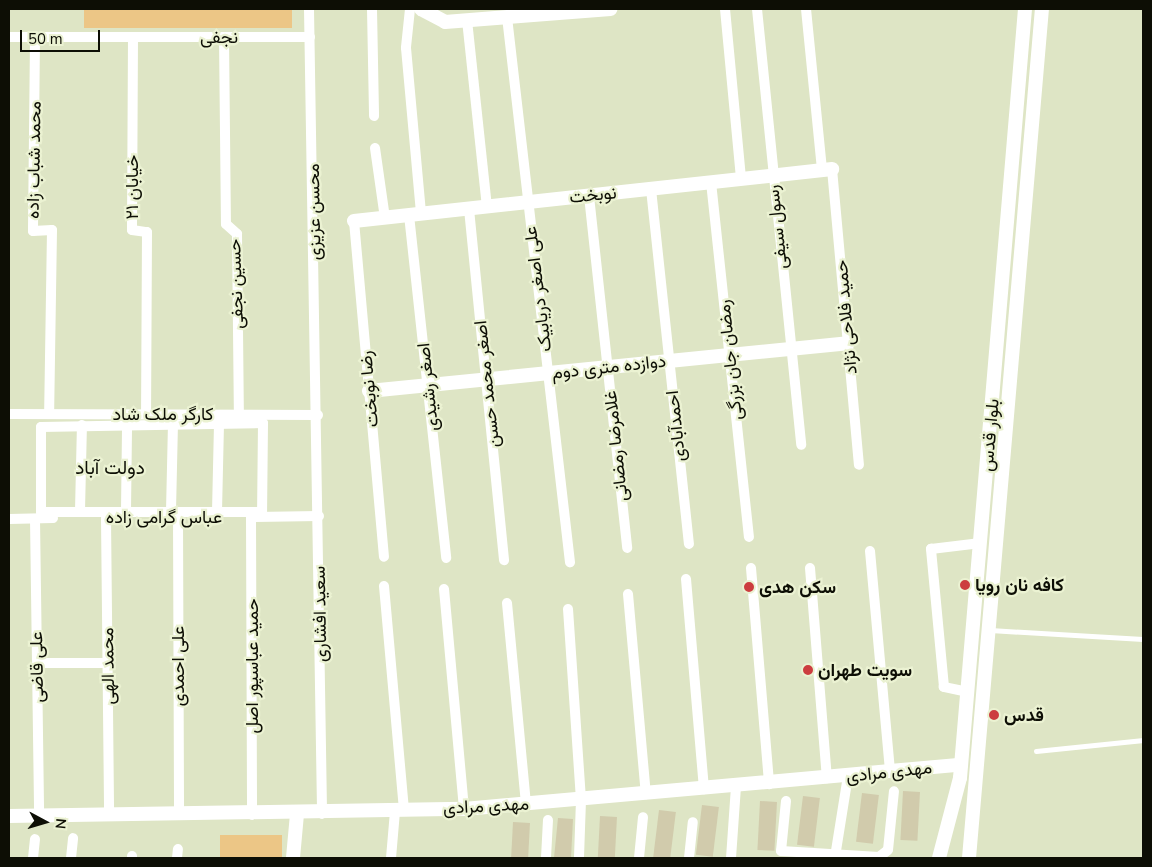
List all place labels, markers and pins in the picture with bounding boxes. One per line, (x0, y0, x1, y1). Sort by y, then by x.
place label: کافه نان رویا (975, 574, 1064, 596)
place label: سكن هدى (759, 576, 836, 598)
marker: کافه نان رویا (959, 579, 971, 591)
marker: سكن هدى (743, 581, 755, 593)
place label: سويت طهران (818, 659, 912, 681)
marker: سويت طهران (802, 664, 814, 676)
place label: قدس (1004, 704, 1044, 726)
marker: قدس (988, 709, 1000, 721)

